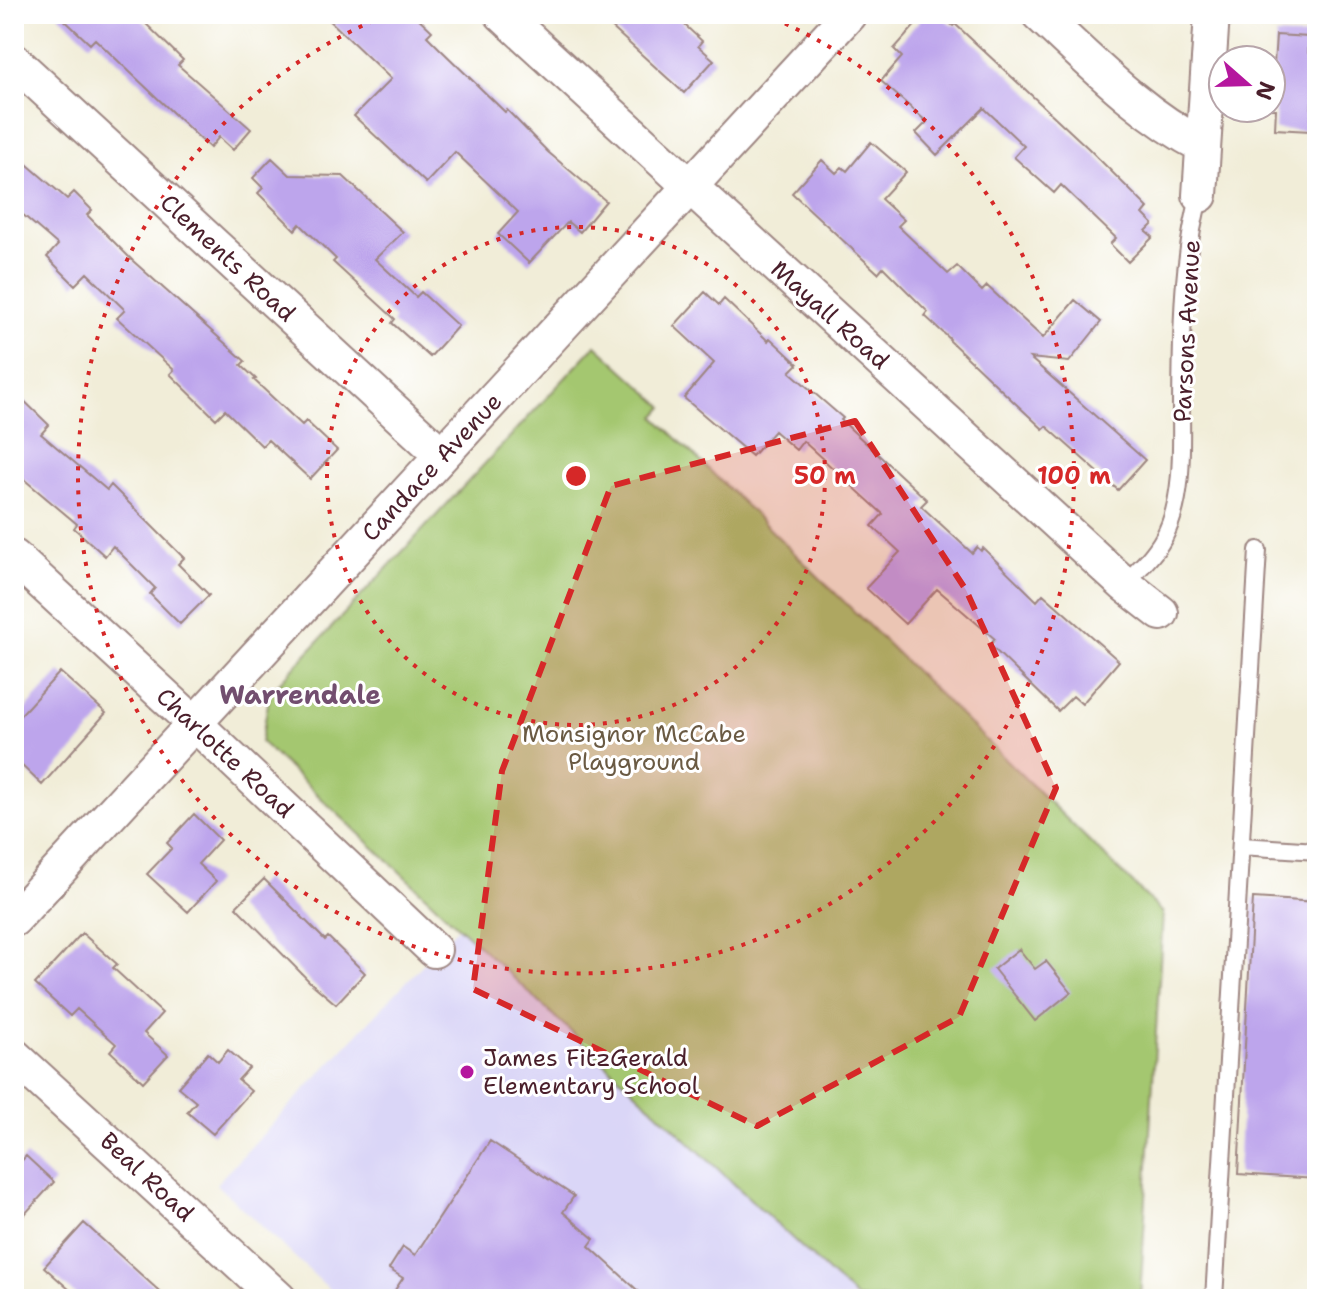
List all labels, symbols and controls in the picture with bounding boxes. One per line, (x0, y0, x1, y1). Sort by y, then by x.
north arrow (1207, 44, 1287, 124)
text: N (1249, 78, 1282, 104)
street label: Clements Road (153, 187, 303, 329)
street label: Parsons Avenue (1166, 239, 1208, 423)
street label: Mayall Road (764, 253, 896, 377)
street label: Candace Avenue (355, 386, 509, 548)
text: 50 m (794, 460, 856, 492)
text: 100 m (1037, 460, 1111, 492)
centre of rings (562, 462, 590, 490)
district label: Warrendale (219, 677, 381, 712)
street label: Charlotte Road (149, 681, 301, 825)
park label: Monsignor McCabe Playground (522, 718, 746, 778)
place label: James FitzGerald Elementary School (483, 1042, 700, 1102)
marker: James FitzGerald Elementary School (458, 1063, 476, 1081)
street label: Beal Road (93, 1125, 201, 1229)

